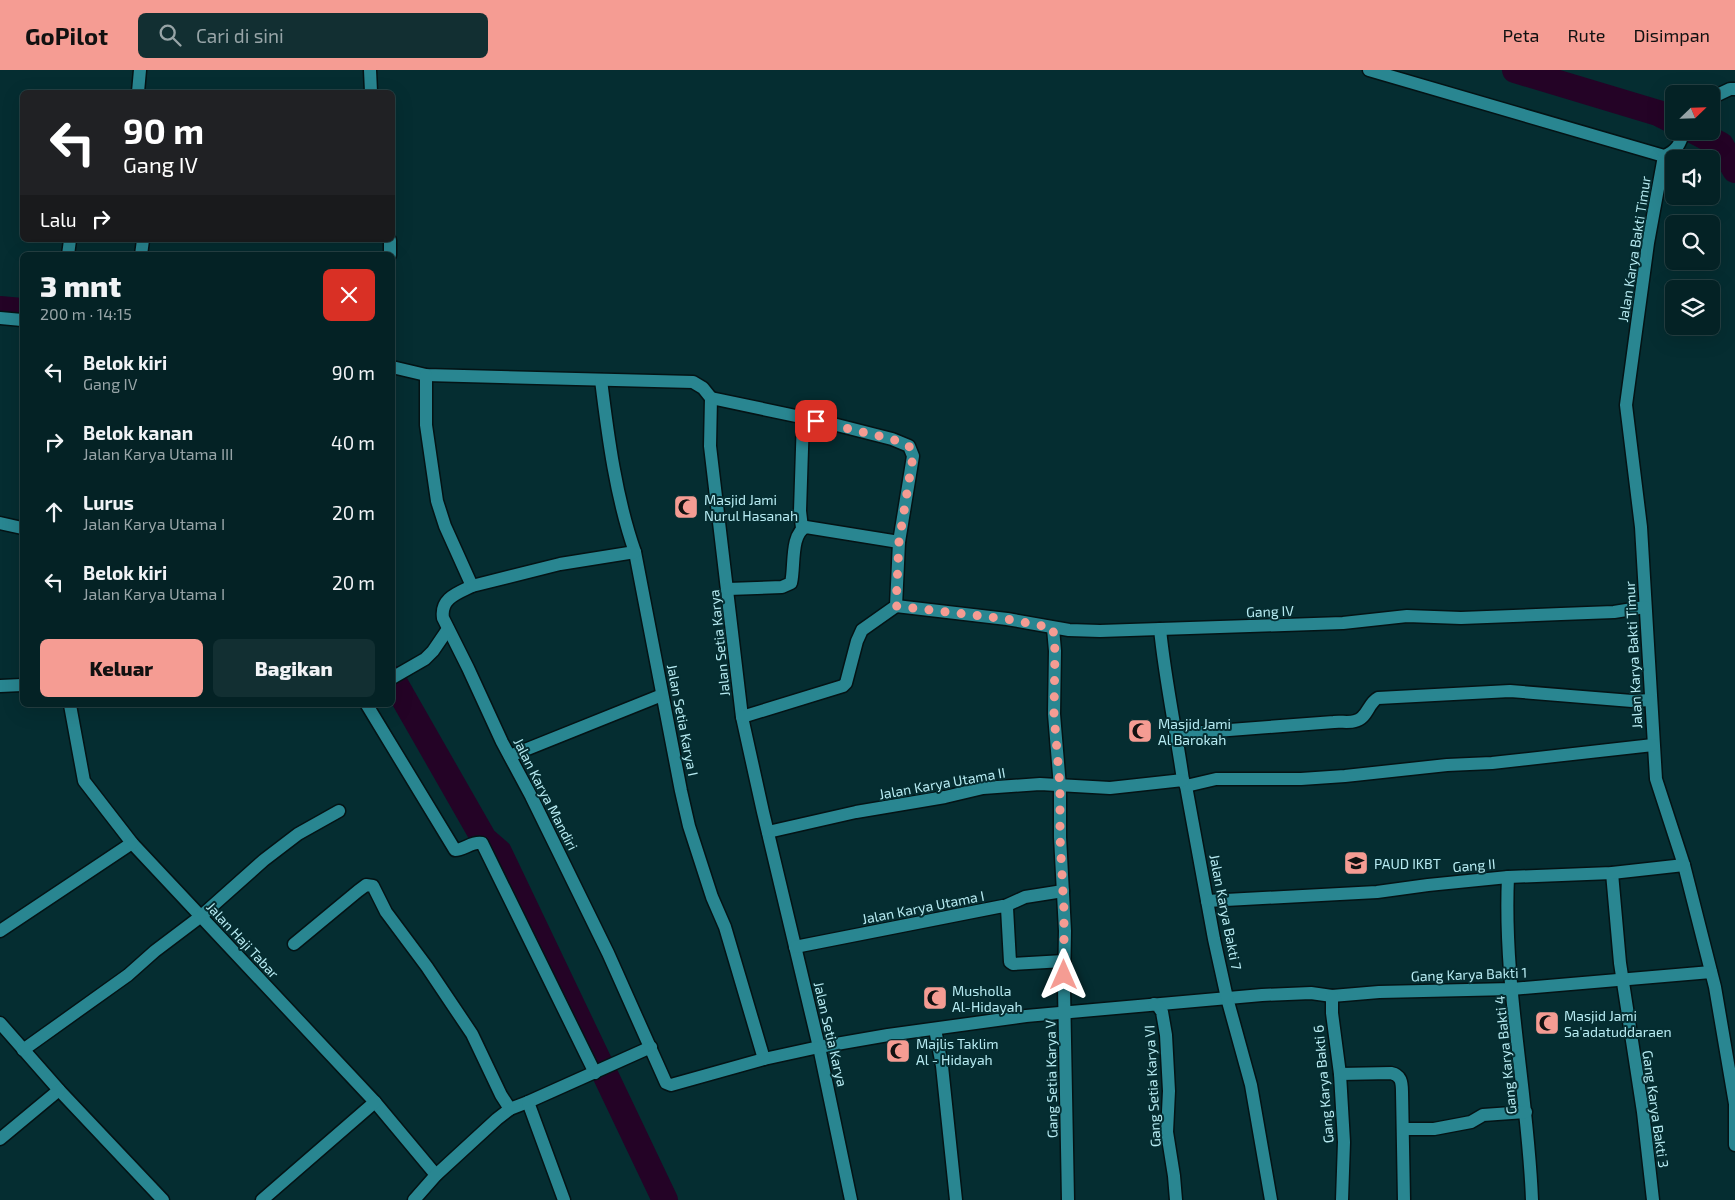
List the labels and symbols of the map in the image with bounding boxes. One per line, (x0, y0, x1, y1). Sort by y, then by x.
north arrow (1665, 85, 1720, 140)
street label: Jalan Karya Bakti Timur (1614, 174, 1654, 323)
pin (795, 400, 837, 442)
place label: Masjid Jami Nurul Hasanah (704, 491, 798, 524)
mosque icon: Masjid Jami Nurul Hasanah (673, 494, 699, 520)
street label: Jalan Karya Bakti Timur (1621, 580, 1645, 729)
street label: Jalan Setia Karya (705, 589, 733, 697)
street label: Gang IV (1246, 602, 1295, 620)
street label: Jalan Setia Karya I (664, 662, 702, 778)
place label: Masjid Jami Al Barokah (1158, 715, 1231, 748)
mosque icon: Masjid Jami Al Barokah (1127, 718, 1153, 744)
street label: Jalan Karya Mandiri (510, 735, 582, 853)
street label: Jalan Karya Utama II (877, 764, 1007, 802)
school or university icon: PAUD IKBT (1343, 850, 1369, 876)
street label: Jalan Karya Bakti 7 (1206, 853, 1246, 971)
place label: PAUD IKBT (1374, 855, 1441, 872)
street label: Gang II (1452, 855, 1496, 875)
street label: Jalan Karya Utama I (860, 887, 986, 927)
street label: Jalan Haji Tabar (203, 898, 283, 982)
position arrow (1037, 948, 1089, 1000)
street label: Gang Karya Bakti 1 (1411, 963, 1527, 985)
street label: Jalan Setia Karya (811, 980, 851, 1088)
place label: Musholla Al-Hidayah (952, 982, 1023, 1015)
mosque icon: Musholla Al-Hidayah (922, 985, 948, 1011)
street label: Gang Karya Bakti 4 (1490, 995, 1520, 1115)
place label: Masjid Jami Sa'adatuddaraen (1564, 1007, 1672, 1040)
mosque icon: Masjid Jami Sa'adatuddaraen (1534, 1010, 1560, 1036)
street label: Gang Setia Karya V (1041, 1019, 1061, 1138)
street label: Gang Karya Bakti 6 (1309, 1024, 1337, 1144)
street label: Gang Setia Karya VI (1140, 1025, 1164, 1147)
place label: Majlis Taklim Al - Hidayah (916, 1035, 999, 1068)
mosque icon: Majlis Taklim Al - Hidayah (885, 1038, 911, 1064)
street label: Gang Karya Bakti 3 (1639, 1049, 1673, 1169)

